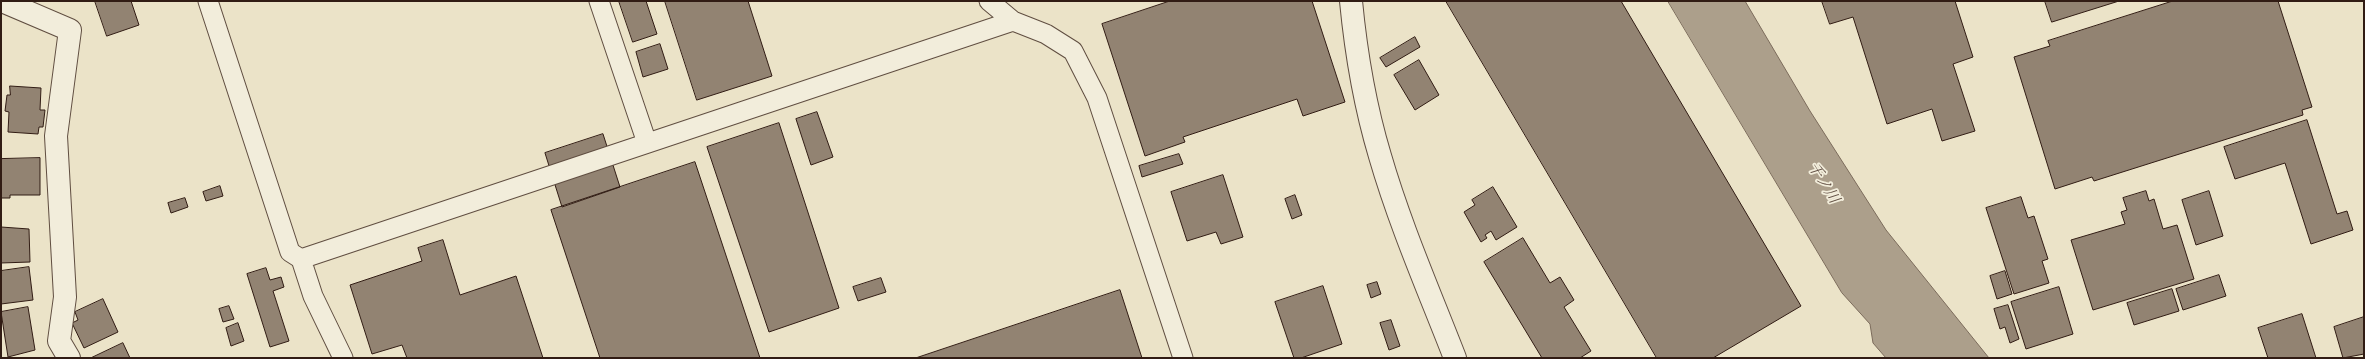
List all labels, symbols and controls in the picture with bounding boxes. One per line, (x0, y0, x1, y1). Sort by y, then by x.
water label: 千ノ川 (1803, 159, 1843, 207)

